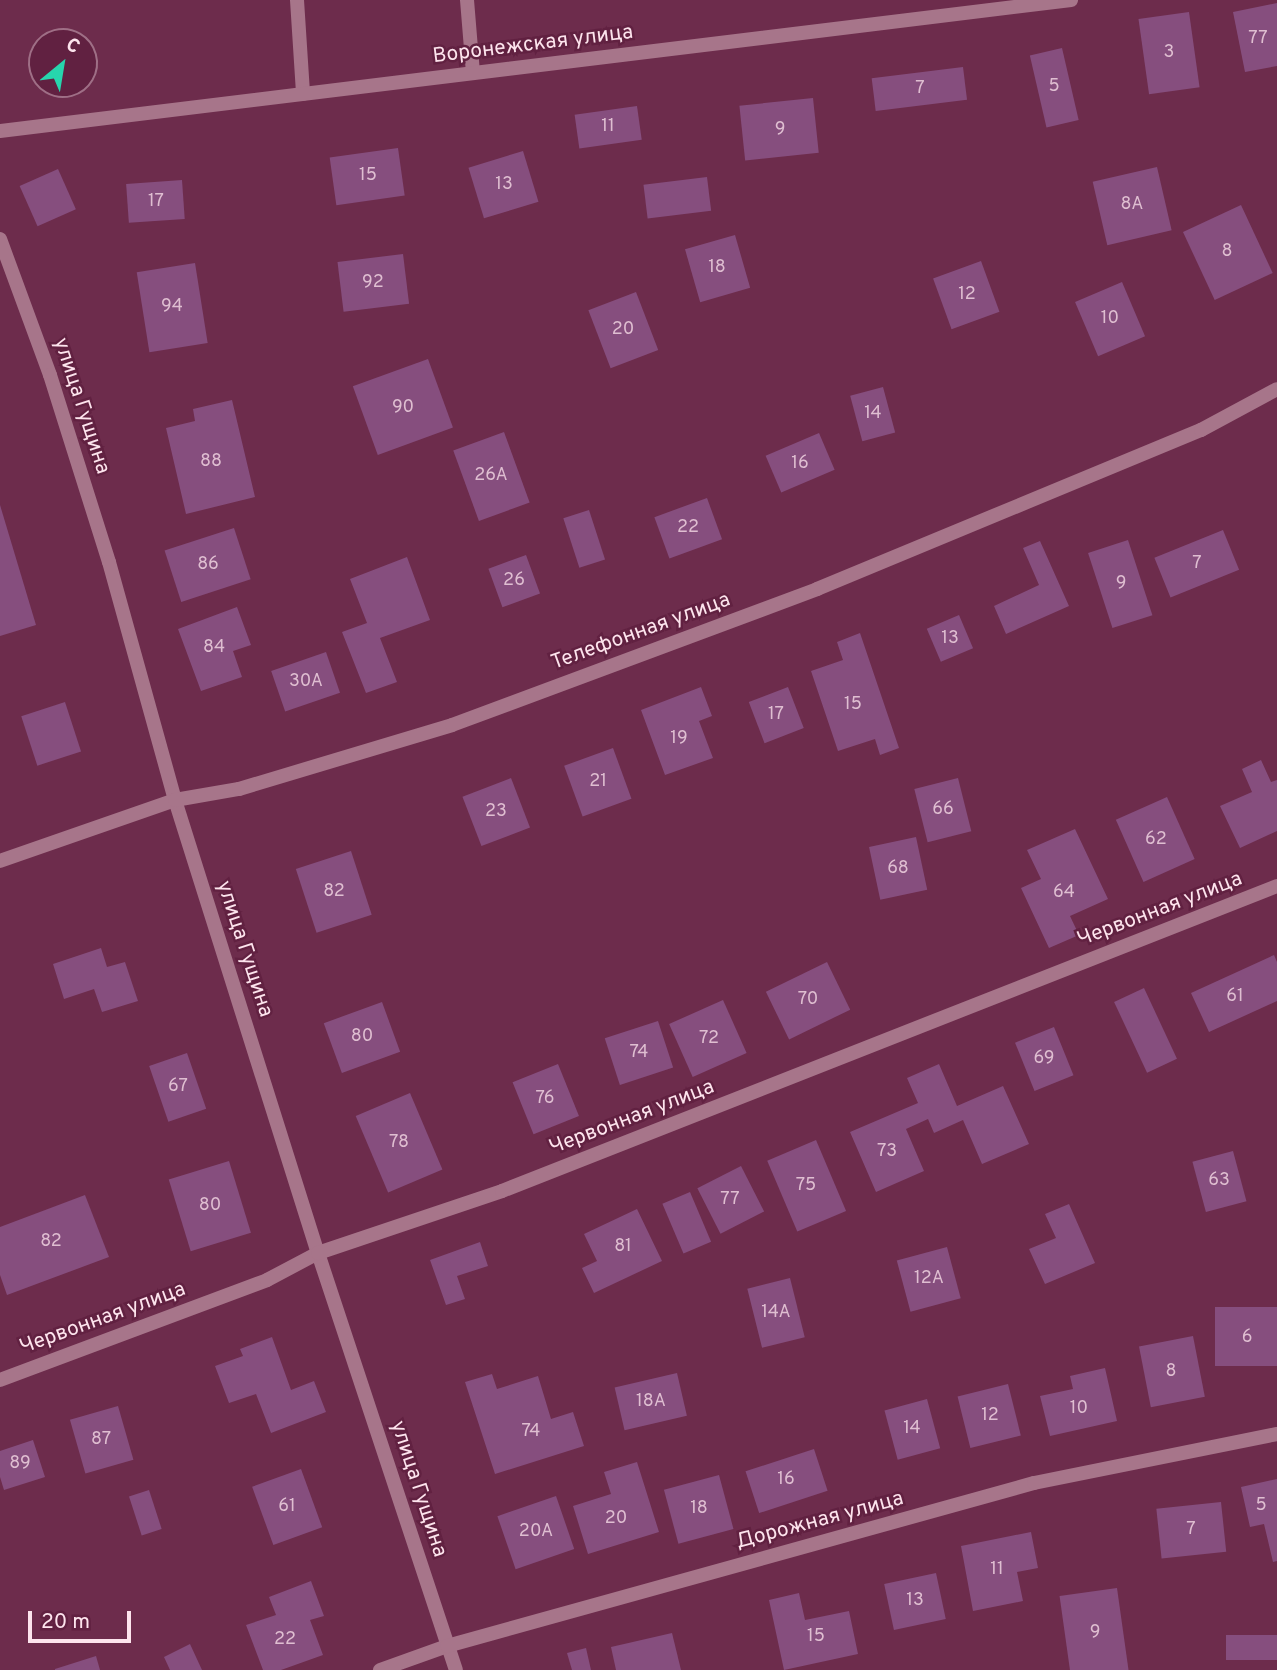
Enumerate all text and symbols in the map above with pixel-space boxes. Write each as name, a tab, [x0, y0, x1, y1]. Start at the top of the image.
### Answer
street label: Воронежская улица	[431, 20, 635, 70]
north arrow	[28, 28, 98, 98]
house number: 77	[1248, 28, 1268, 50]
text: С	[61, 33, 84, 60]
house number: 3	[1164, 42, 1174, 64]
house number: 5	[1048, 76, 1060, 98]
house number: 7	[915, 78, 925, 100]
house number: 11	[601, 116, 615, 138]
house number: 9	[775, 119, 785, 141]
house number: 15	[359, 165, 377, 187]
house number: 13	[495, 174, 513, 196]
house number: 17	[148, 191, 164, 213]
house number: 8А	[1120, 194, 1144, 216]
house number: 8	[1222, 241, 1232, 263]
house number: 18	[708, 257, 726, 279]
house number: 92	[362, 272, 384, 294]
house number: 12	[958, 284, 976, 306]
house number: 94	[161, 296, 183, 318]
house number: 10	[1101, 308, 1119, 330]
house number: 20	[612, 319, 634, 341]
street label: улица Гущина	[47, 335, 115, 477]
house number: 90	[392, 397, 414, 419]
house number: 14	[864, 403, 882, 425]
house number: 88	[200, 451, 222, 473]
house number: 16	[791, 453, 809, 475]
house number: 26А	[474, 465, 508, 487]
house number: 22	[677, 517, 699, 539]
house number: 7	[1192, 553, 1202, 575]
house number: 86	[197, 554, 219, 576]
house number: 26	[503, 570, 525, 592]
house number: 9	[1116, 573, 1126, 595]
street label: Телефонная улица	[548, 588, 734, 676]
house number: 13	[941, 628, 959, 650]
house number: 84	[203, 637, 225, 659]
house number: 30А	[289, 671, 323, 693]
house number: 15	[844, 694, 862, 716]
house number: 17	[768, 704, 784, 726]
house number: 19	[670, 728, 688, 750]
house number: 21	[589, 771, 607, 793]
house number: 66	[932, 799, 954, 821]
house number: 23	[485, 801, 507, 823]
house number: 62	[1145, 829, 1167, 851]
house number: 68	[887, 858, 909, 880]
street label: Червонная улица	[1074, 867, 1246, 953]
street label: улица Гущина	[210, 878, 278, 1020]
house number: 82	[323, 881, 345, 903]
house number: 64	[1053, 882, 1075, 904]
house number: 61	[1226, 986, 1244, 1008]
house number: 70	[798, 989, 818, 1011]
house number: 80	[351, 1026, 373, 1048]
house number: 72	[699, 1028, 719, 1050]
house number: 74	[630, 1042, 648, 1064]
house number: 69	[1034, 1048, 1054, 1070]
street label: Червонная улица	[546, 1075, 718, 1161]
house number: 67	[168, 1076, 188, 1098]
house number: 76	[535, 1088, 555, 1110]
house number: 78	[389, 1132, 409, 1154]
house number: 73	[877, 1141, 897, 1163]
house number: 63	[1208, 1170, 1230, 1192]
house number: 75	[796, 1175, 816, 1197]
house number: 77	[720, 1189, 740, 1211]
house number: 80	[199, 1195, 221, 1217]
house number: 82	[40, 1231, 62, 1253]
house number: 81	[614, 1236, 632, 1258]
house number: 12А	[914, 1268, 944, 1290]
street label: Червонная улица	[17, 1277, 189, 1361]
house number: 14А	[761, 1302, 791, 1324]
house number: 6	[1242, 1327, 1252, 1349]
house number: 8	[1166, 1361, 1176, 1383]
house number: 18А	[636, 1391, 666, 1413]
house number: 10	[1070, 1398, 1088, 1420]
house number: 12	[981, 1405, 999, 1427]
street label: улица Гущина	[384, 1418, 452, 1560]
house number: 14	[903, 1418, 921, 1440]
house number: 74	[522, 1421, 540, 1443]
house number: 87	[91, 1429, 111, 1451]
house number: 89	[9, 1453, 31, 1475]
house number: 16	[777, 1469, 795, 1491]
street label: Дорожная улица	[734, 1487, 906, 1555]
house number: 5	[1255, 1495, 1267, 1517]
house number: 61	[278, 1496, 296, 1518]
house number: 18	[690, 1498, 708, 1520]
house number: 20	[605, 1508, 627, 1530]
house number: 7	[1186, 1519, 1196, 1541]
house number: 20А	[519, 1521, 553, 1543]
house number: 11	[990, 1559, 1004, 1581]
house number: 13	[906, 1590, 924, 1612]
scale bar	[32, 1596, 135, 1640]
text: 20 m	[41, 1609, 90, 1636]
house number: 9	[1090, 1622, 1100, 1644]
house number: 15	[807, 1626, 825, 1648]
house number: 22	[274, 1629, 296, 1651]

